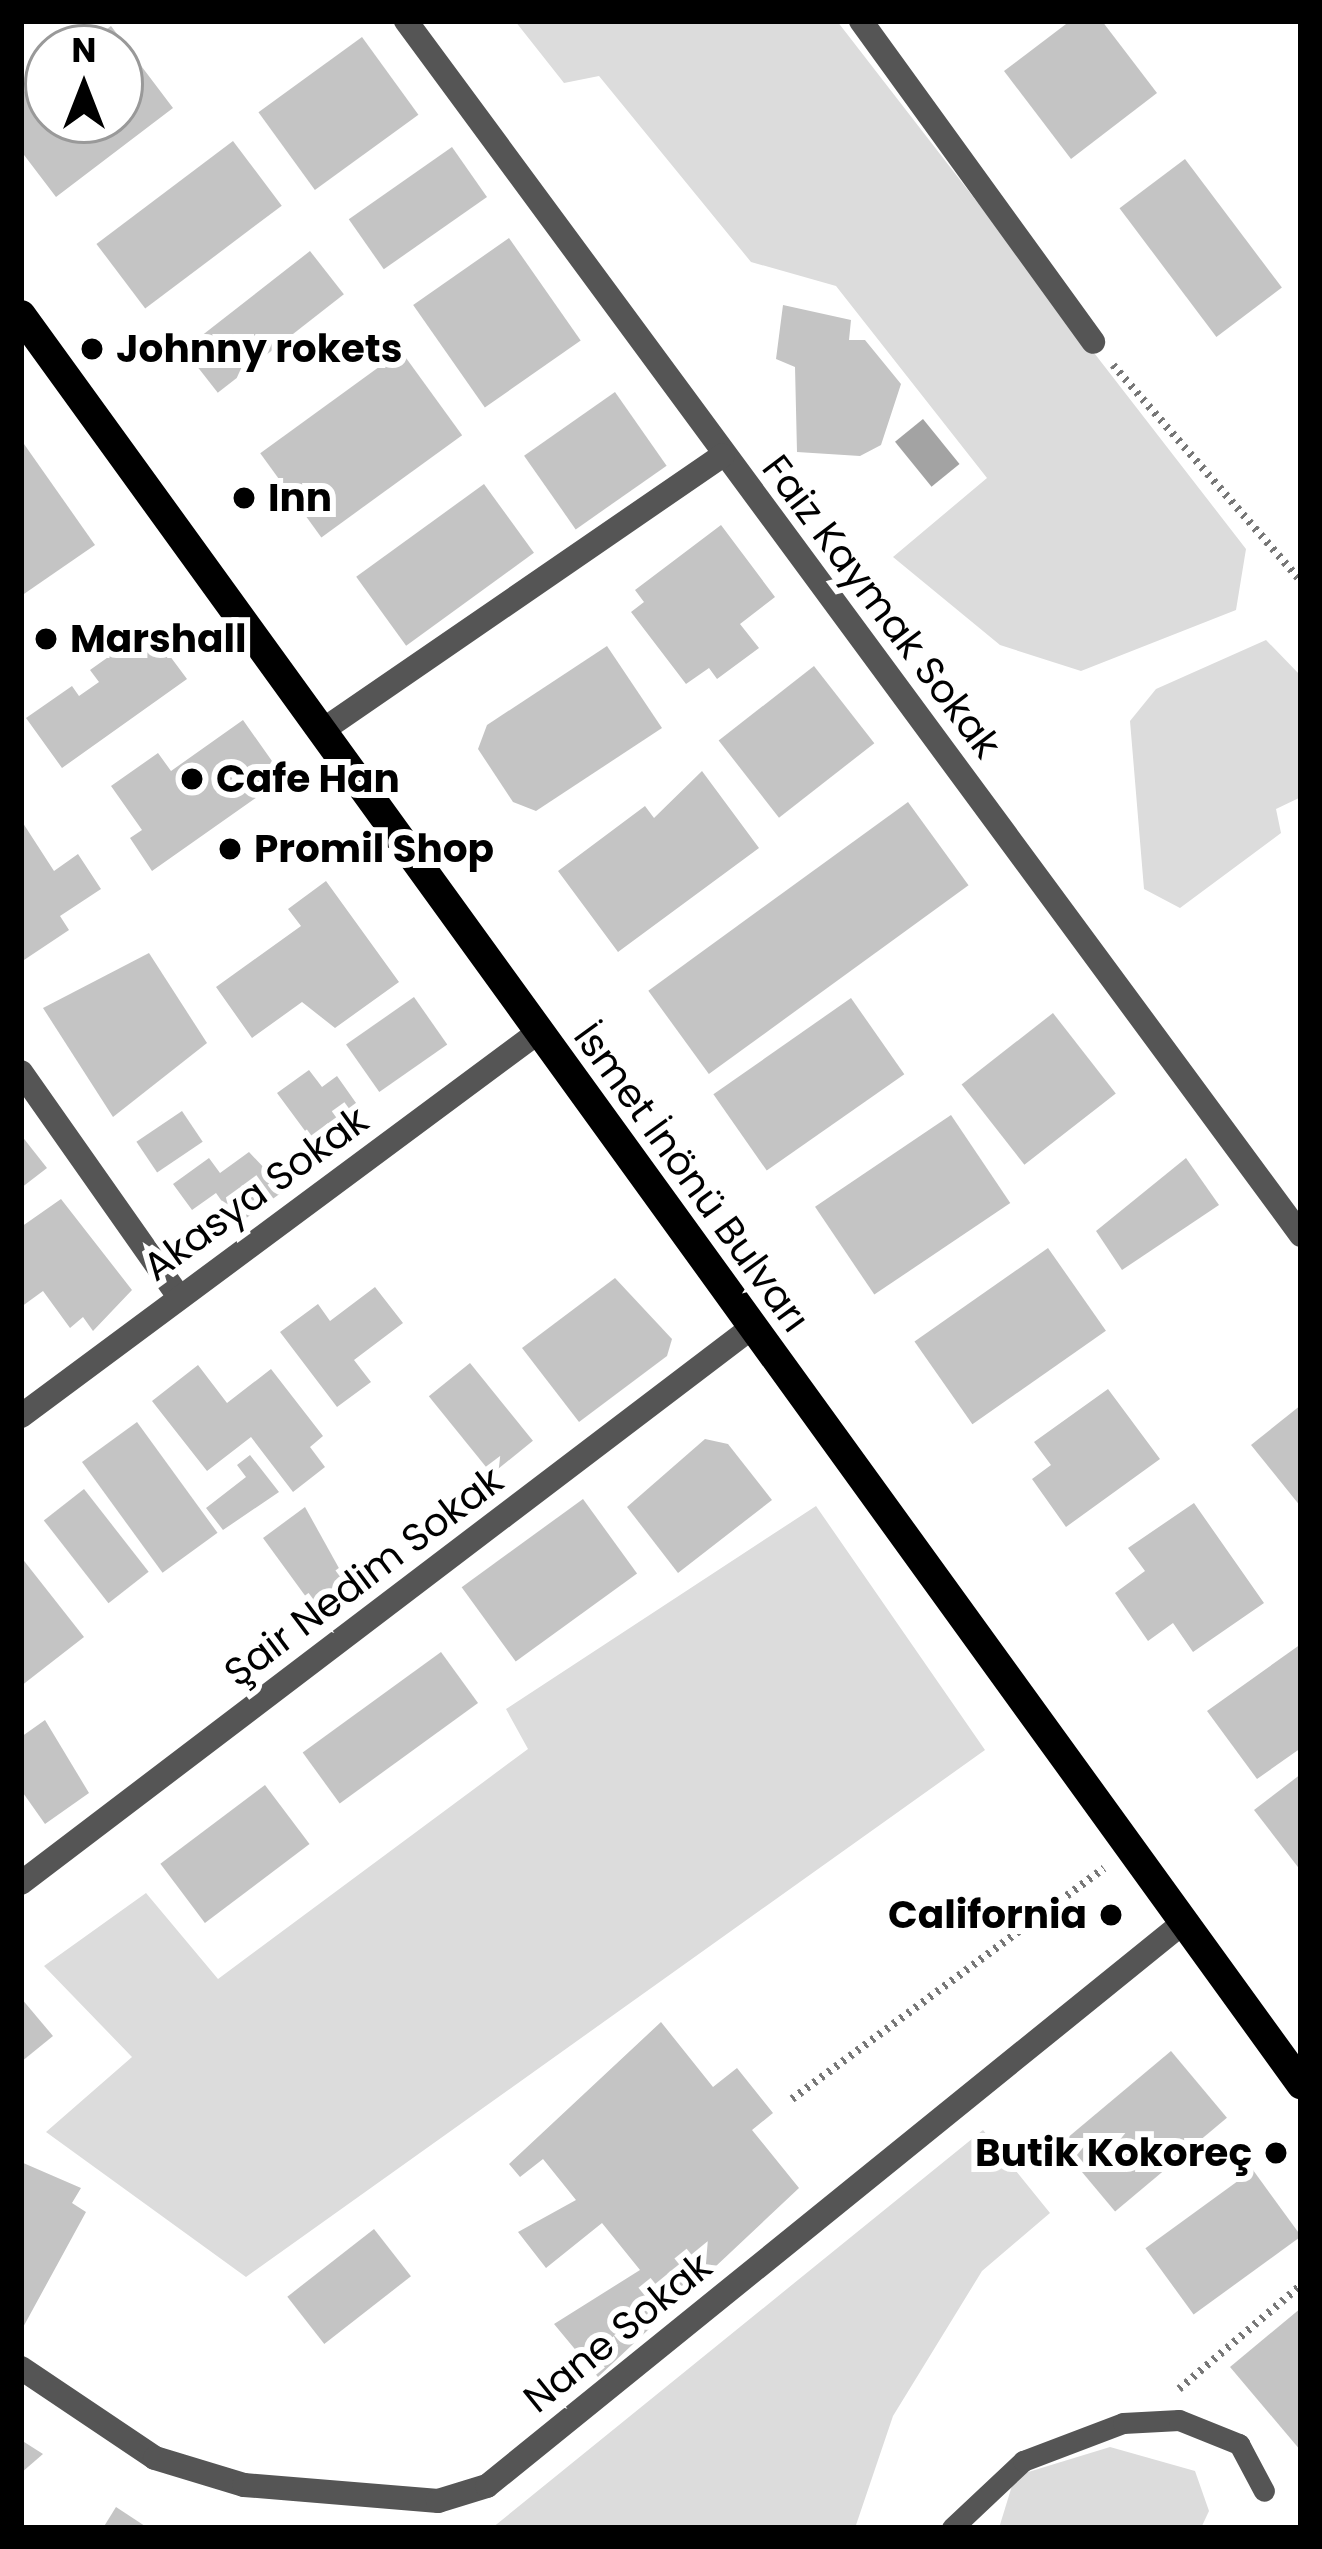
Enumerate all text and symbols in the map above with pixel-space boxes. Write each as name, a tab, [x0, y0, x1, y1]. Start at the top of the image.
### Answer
north arrow	[24, 24, 144, 144]
text: N	[72, 27, 96, 74]
place label: Johnny rokets	[116, 326, 402, 372]
marker: Johnny rokets	[79, 336, 105, 362]
street label: Faiz Kaymak Sokak	[752, 446, 1010, 768]
place label: Inn	[268, 475, 332, 521]
marker: Inn	[231, 485, 257, 511]
place label: Marshall	[70, 616, 247, 662]
marker: Marshall	[33, 626, 59, 652]
place label: Cafe Han	[216, 756, 400, 802]
marker: Cafe Han	[179, 766, 205, 792]
place label: Promil Shop	[254, 826, 494, 872]
marker: Promil Shop	[217, 836, 243, 862]
street label: İsmet İnönü Bulvarı	[563, 1015, 819, 1341]
street label: Akasya Sokak	[135, 1097, 377, 1291]
street label: Şair Nedim Sokak	[216, 1457, 512, 1697]
place label: California	[888, 1892, 1087, 1938]
marker: California	[1098, 1902, 1124, 1928]
place label: Butik Kokoreç	[975, 2130, 1252, 2176]
marker: Butik Kokoreç	[1263, 2140, 1289, 2166]
street label: Nane Sokak	[515, 2243, 721, 2423]

